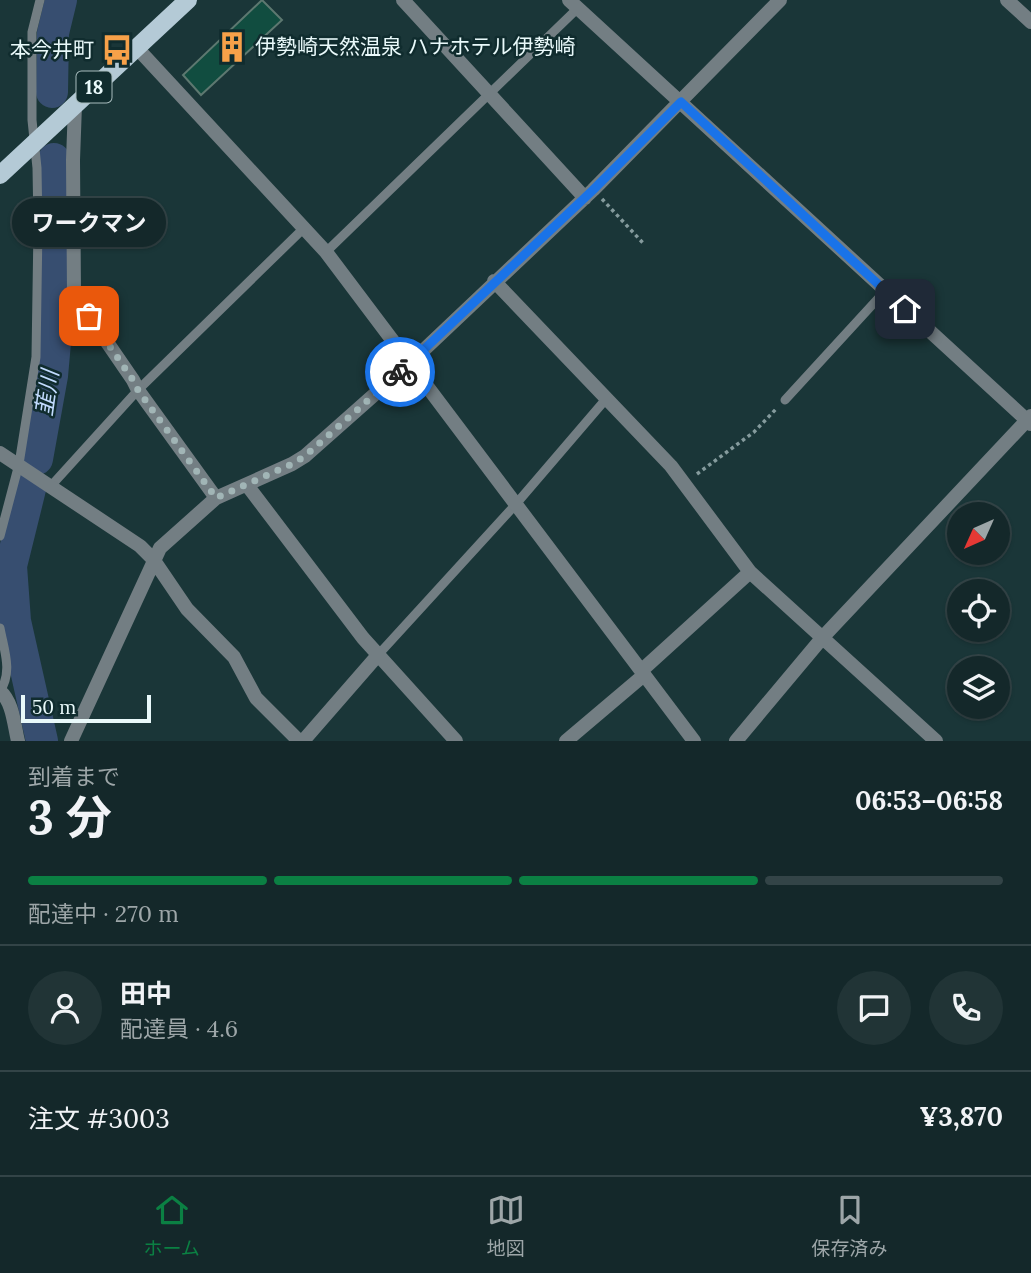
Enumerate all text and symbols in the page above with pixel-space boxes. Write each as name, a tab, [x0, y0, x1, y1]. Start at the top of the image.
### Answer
building icon: 伊勢崎天然温泉 ハナホテル伊勢崎	[215, 30, 249, 64]
bus stop icon: 本今井町	[100, 33, 134, 67]
place label: 伊勢崎天然温泉 ハナホテル伊勢崎	[255, 33, 576, 60]
place label: 本今井町	[10, 36, 94, 63]
road number: 18	[76, 72, 112, 102]
callout: ワークマン	[12, 197, 166, 246]
text: ワークマン	[32, 208, 147, 237]
pin	[875, 279, 935, 339]
pin	[59, 286, 119, 346]
icon: home	[886, 290, 924, 328]
icon: bag	[70, 297, 108, 335]
courier	[365, 337, 435, 407]
icon: bike	[381, 353, 419, 391]
water label: 韮川	[29, 365, 64, 418]
north arrow	[947, 502, 1010, 565]
map controls	[947, 502, 1010, 719]
button: locate	[947, 579, 1010, 642]
button: layers	[947, 656, 1010, 719]
scale bar	[21, 692, 150, 724]
text: 50 m	[32, 695, 76, 719]
text: 到着まで	[28, 762, 120, 791]
text: 06:53–06:58	[855, 784, 1003, 817]
text: 3 分	[28, 788, 112, 847]
text: 配達中 · 270 m	[28, 899, 179, 928]
button: person	[28, 971, 102, 1045]
button: chat	[837, 971, 911, 1045]
button: phone	[929, 971, 1003, 1045]
text: 田中	[120, 977, 172, 1010]
text: 配達員 · 4.6	[120, 1014, 238, 1043]
text: ¥3,870	[920, 1100, 1003, 1133]
text: 注文 #3003	[28, 1102, 170, 1135]
tab: ホーム	[143, 1191, 200, 1260]
tab: 地図	[487, 1191, 525, 1260]
tab: 保存済み	[812, 1191, 888, 1260]

